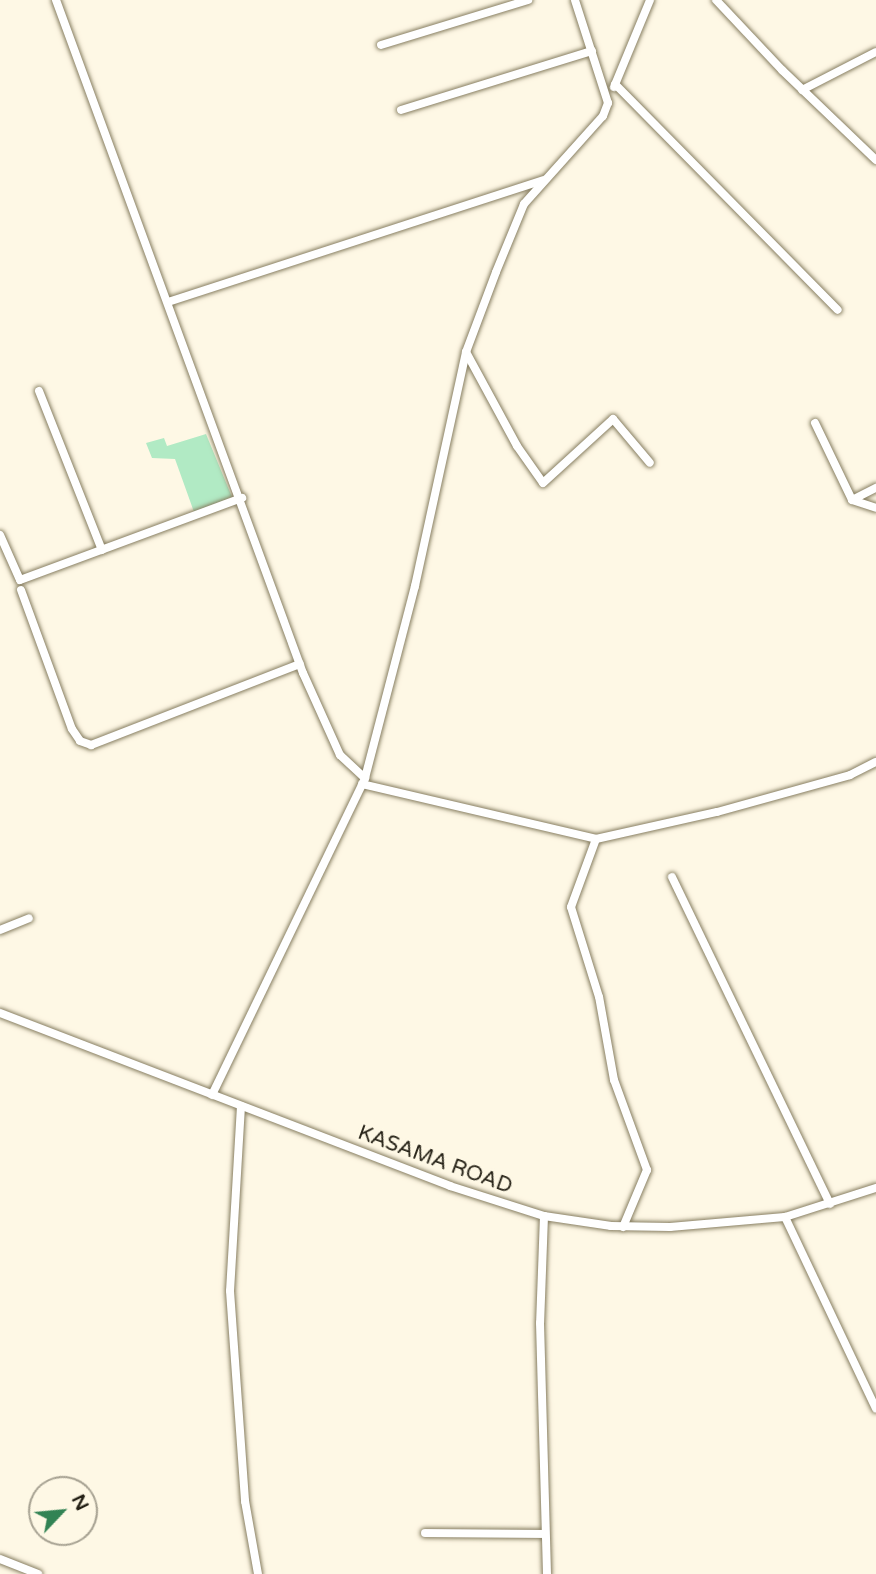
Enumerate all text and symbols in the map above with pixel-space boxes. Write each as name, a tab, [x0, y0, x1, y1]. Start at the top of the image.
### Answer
street label: KASAMA ROAD	[354, 1120, 516, 1200]
north arrow	[28, 1476, 98, 1546]
text: N	[67, 1491, 93, 1514]

